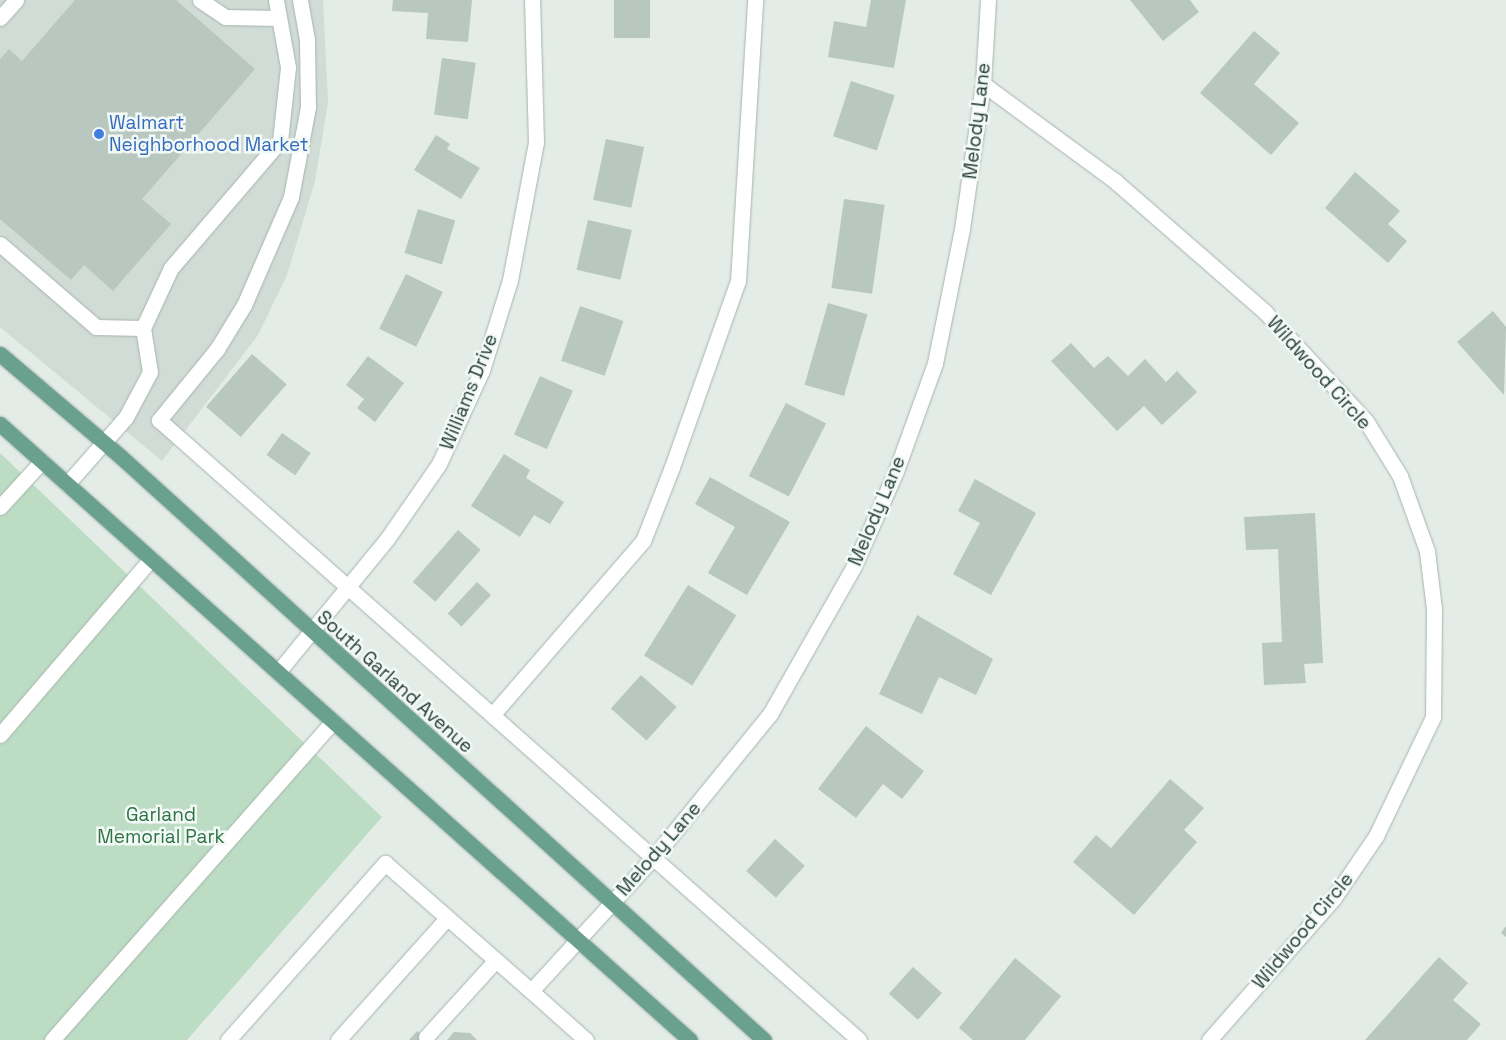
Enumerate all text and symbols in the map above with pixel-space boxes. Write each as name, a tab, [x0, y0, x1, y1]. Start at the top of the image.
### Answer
street label: Melody Lane	[959, 62, 995, 180]
place label: Walmart Neighborhood Market	[109, 112, 309, 156]
marker: Walmart Neighborhood Market	[93, 128, 105, 140]
street label: Wildwood Circle	[1262, 312, 1376, 434]
street label: Williams Drive	[435, 331, 503, 453]
street label: Melody Lane	[844, 453, 910, 569]
street label: South Garland Avenue	[312, 606, 478, 758]
street label: Melody Lane	[612, 797, 706, 901]
park label: Garland Memorial Park	[97, 804, 225, 848]
street label: Wildwood Circle	[1248, 868, 1358, 994]

